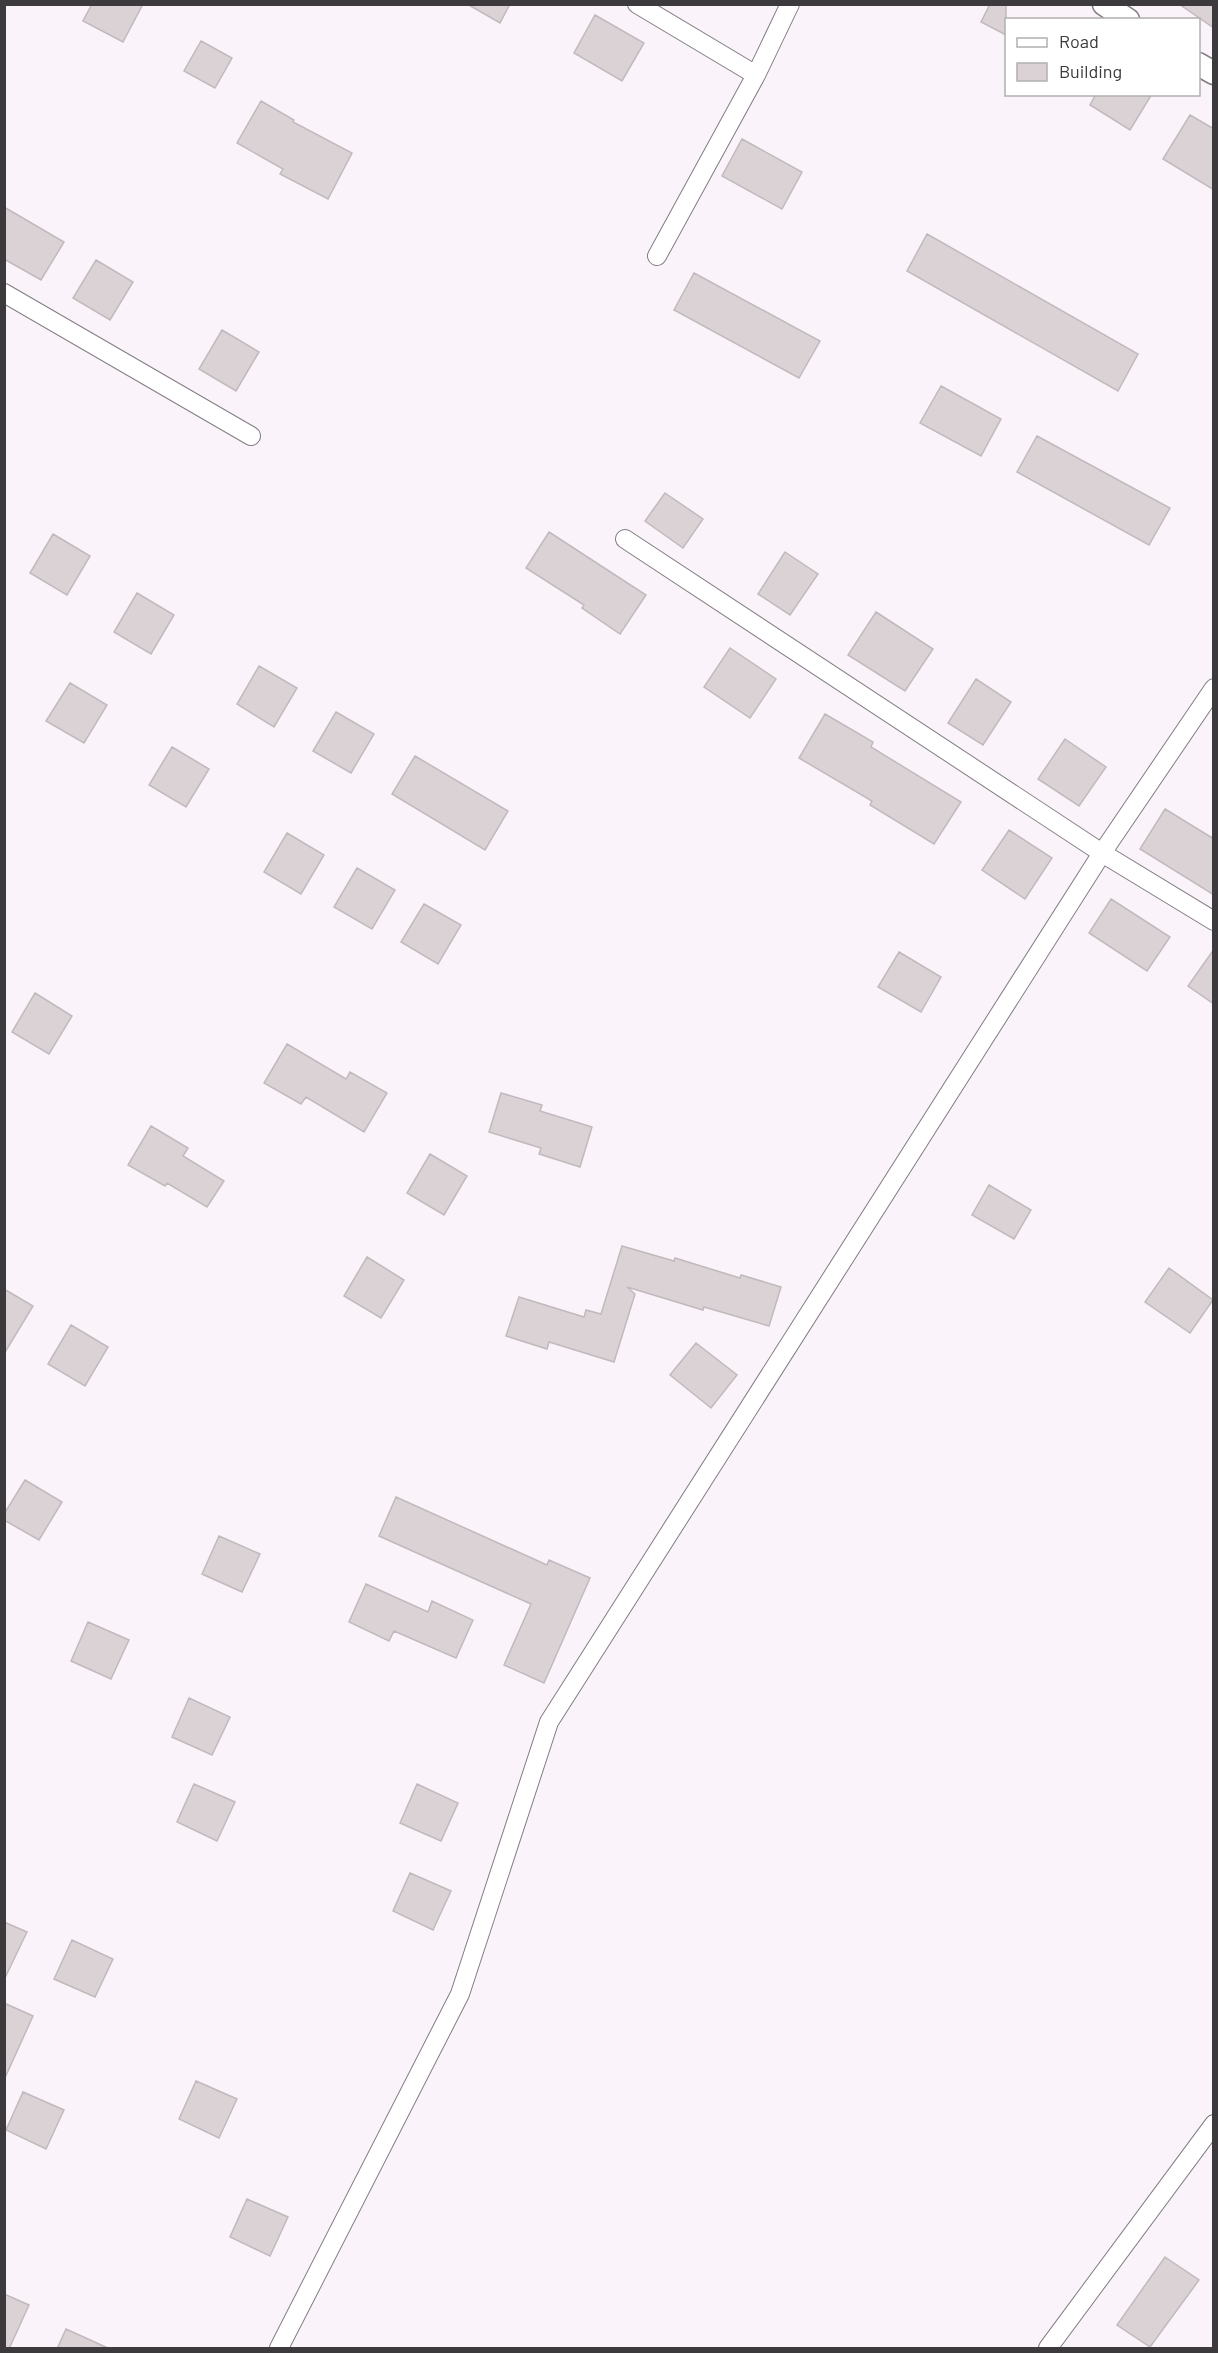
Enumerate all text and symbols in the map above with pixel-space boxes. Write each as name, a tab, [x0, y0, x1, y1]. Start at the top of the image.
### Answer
legend	[1005, 18, 1200, 96]
text: Road	[1059, 30, 1099, 52]
text: Building	[1059, 60, 1122, 82]

